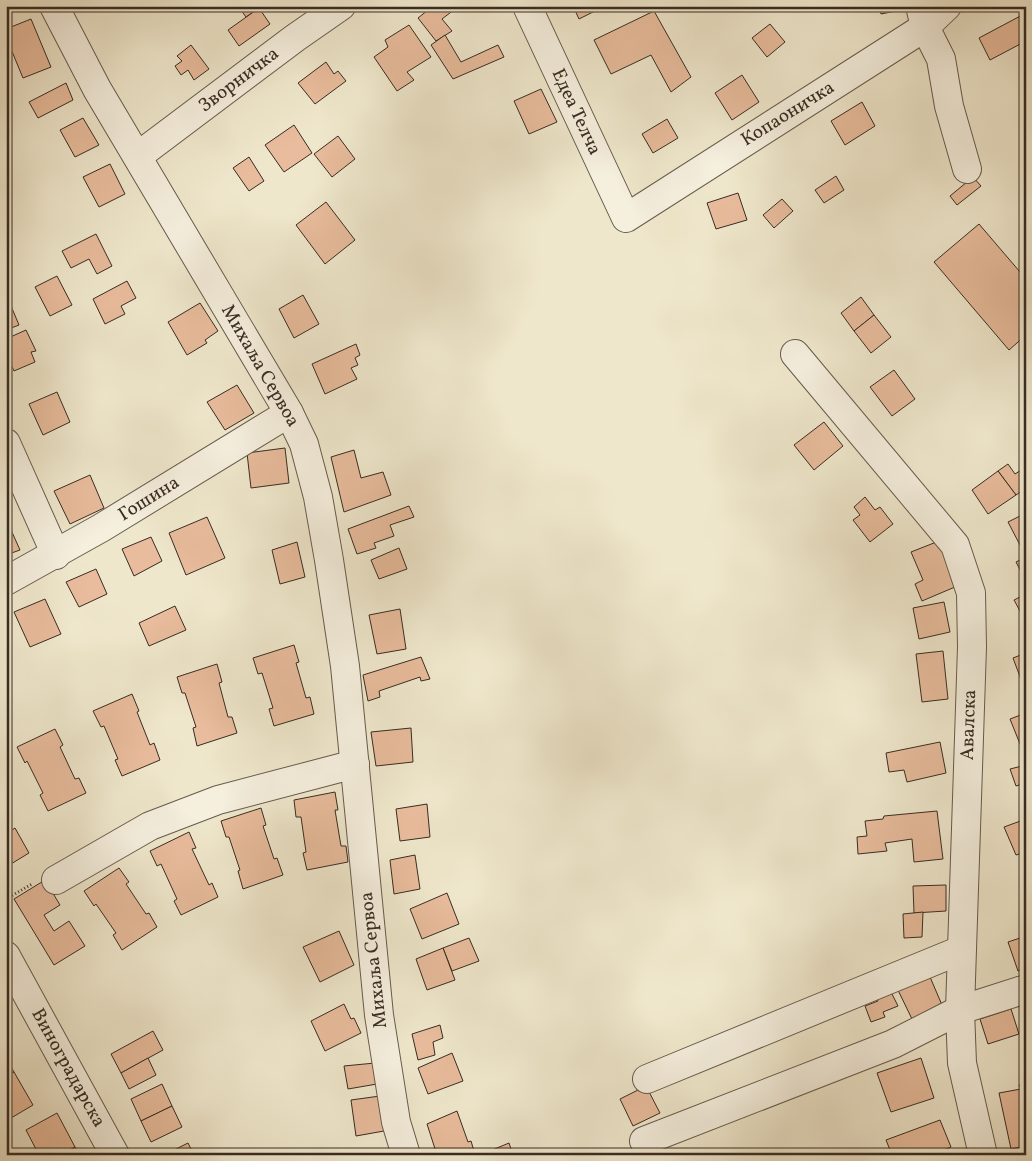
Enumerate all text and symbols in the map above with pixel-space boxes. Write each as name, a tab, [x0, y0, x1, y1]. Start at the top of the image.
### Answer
street label: Зворничка	[193, 41, 285, 119]
street label: Едеа Телча	[545, 64, 607, 160]
street label: Копаоничка	[736, 75, 840, 153]
street label: Михаља Сервоа	[214, 300, 306, 432]
street label: Гошина	[113, 470, 185, 528]
street label: Авалска	[955, 689, 983, 761]
street label: Михаља Сервоа	[354, 890, 394, 1030]
street label: Виноградарска	[25, 1004, 111, 1132]

